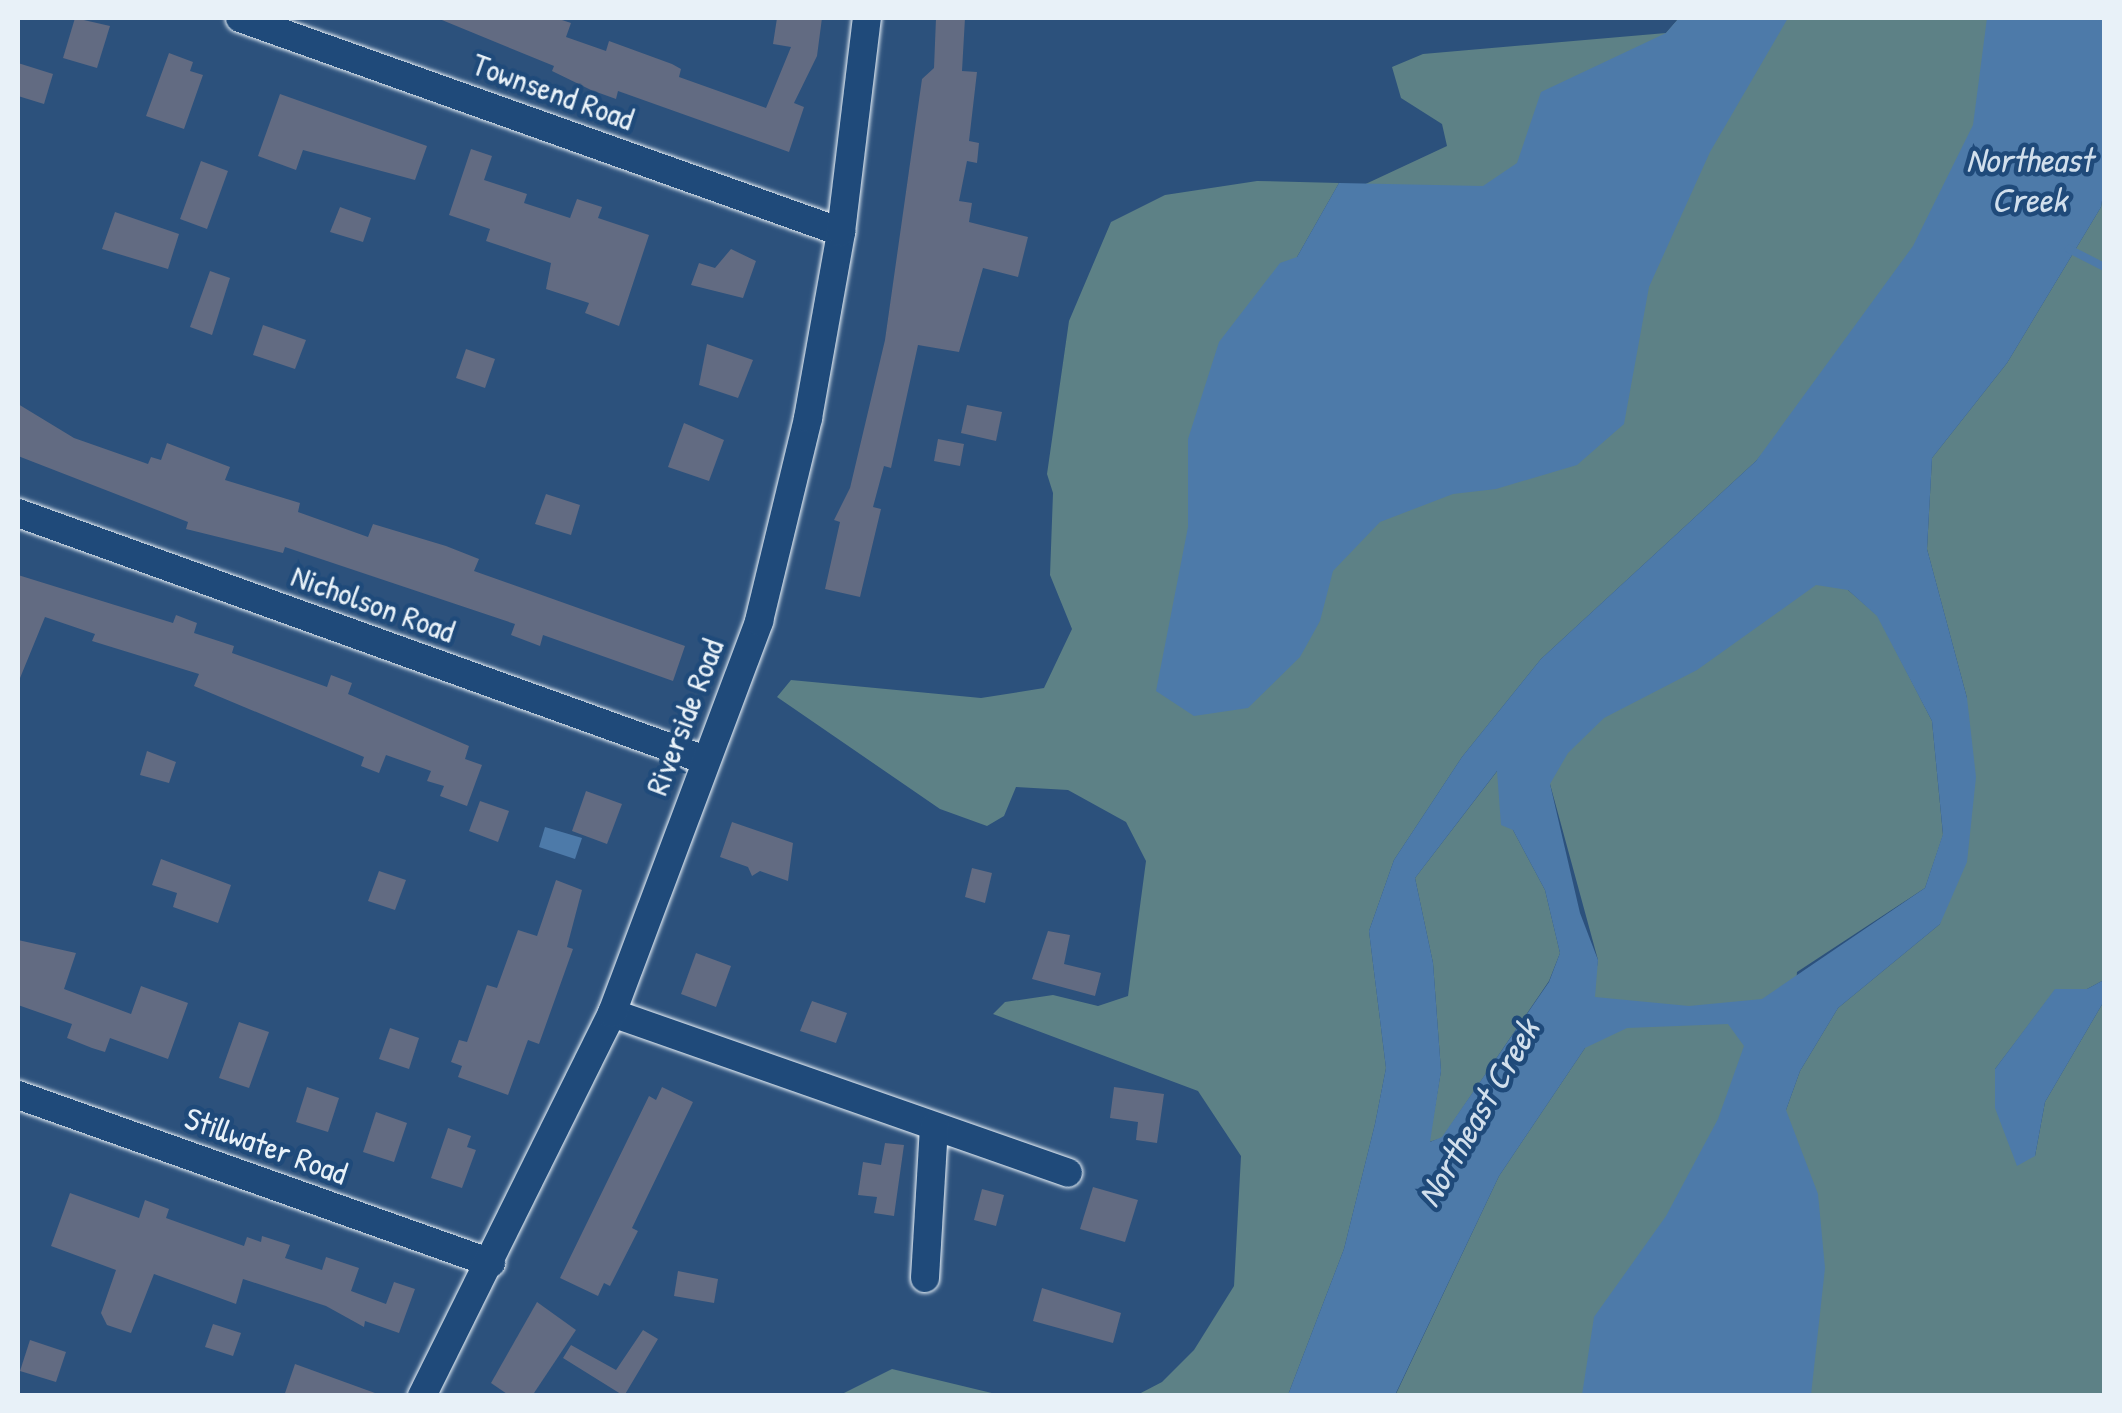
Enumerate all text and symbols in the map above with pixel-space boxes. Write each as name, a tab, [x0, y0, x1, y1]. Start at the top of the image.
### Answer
street label: Townsend Road	[467, 45, 639, 139]
water label: Northeast Creek	[1966, 139, 2092, 221]
street label: Nicholson Road	[286, 557, 460, 651]
street label: Riverside Road	[638, 634, 732, 800]
water label: Northeast Creek	[1408, 1012, 1548, 1214]
street label: Stillwater Road	[180, 1099, 352, 1193]

